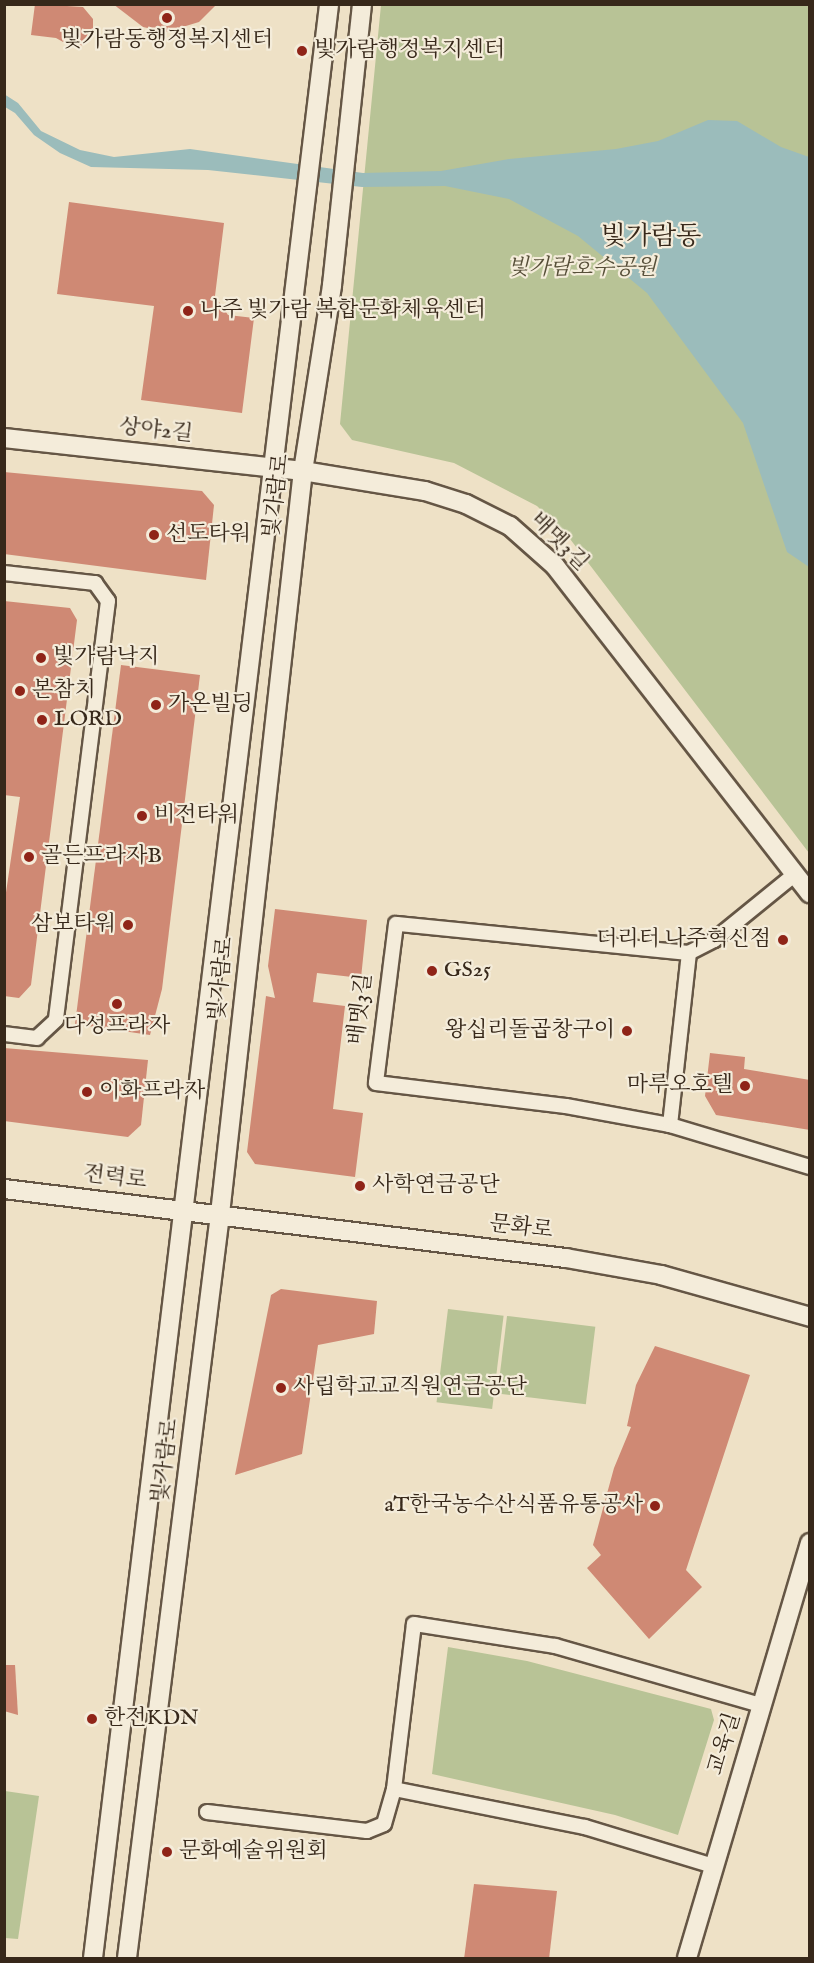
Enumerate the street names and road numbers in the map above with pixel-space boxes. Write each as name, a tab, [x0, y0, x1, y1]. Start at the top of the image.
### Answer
street label: 상야2길	[118, 414, 194, 448]
street label: 빛가람로	[259, 452, 295, 540]
street label: 배멧3길	[524, 507, 594, 577]
street label: 빛가람로	[204, 935, 240, 1023]
street label: 배멧3길	[344, 972, 378, 1046]
street label: 전력로	[82, 1161, 148, 1195]
street label: 문화로	[488, 1211, 554, 1245]
street label: 빛가람로	[148, 1417, 184, 1505]
street label: 교육길	[703, 1710, 747, 1778]

